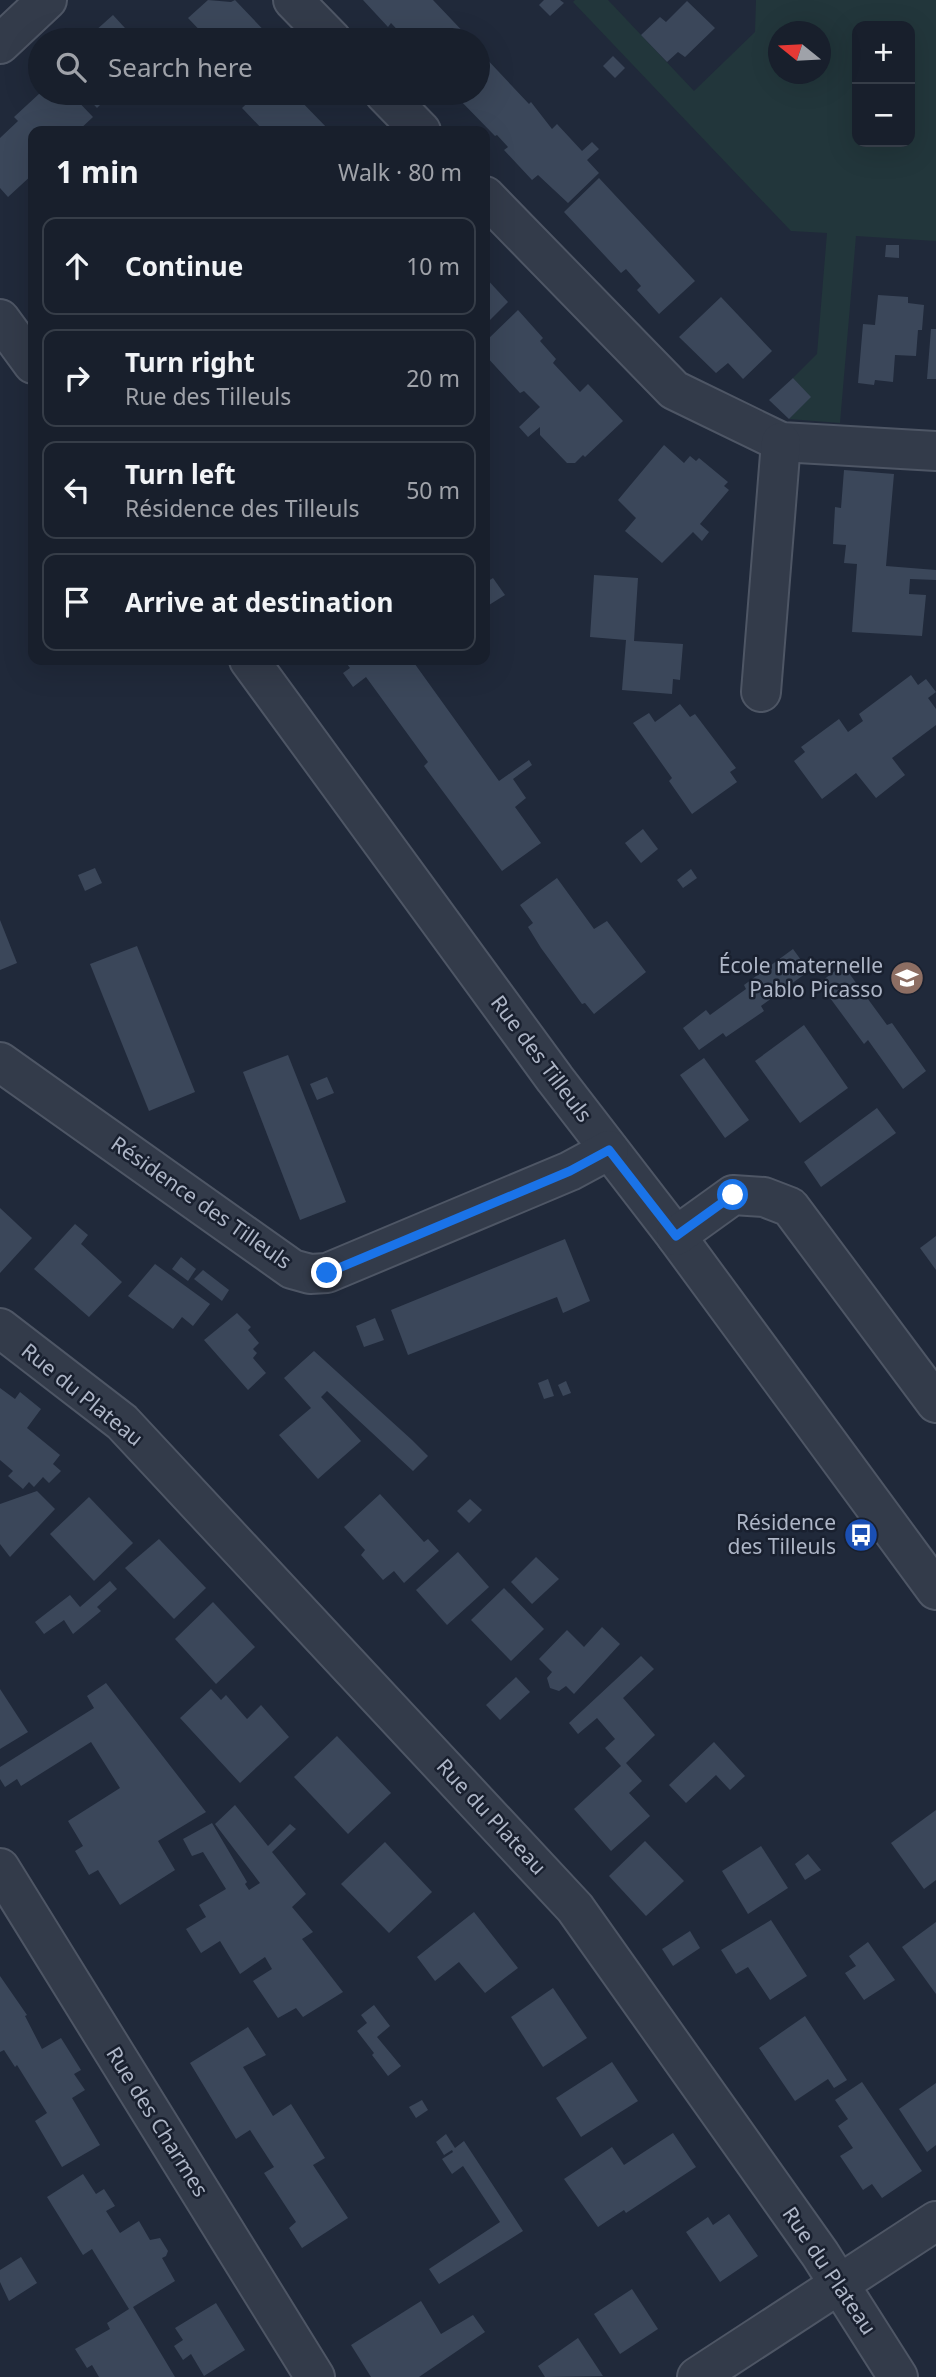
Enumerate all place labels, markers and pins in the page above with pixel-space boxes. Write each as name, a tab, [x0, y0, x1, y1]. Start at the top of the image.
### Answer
place label: École maternelle Pablo Picasso	[719, 951, 883, 1003]
school or university icon: École maternelle Pablo Picasso	[888, 959, 926, 997]
place label: Résidence des Tilleuls	[727, 1508, 836, 1560]
bus stop icon: Résidence des Tilleuls	[842, 1516, 880, 1554]

